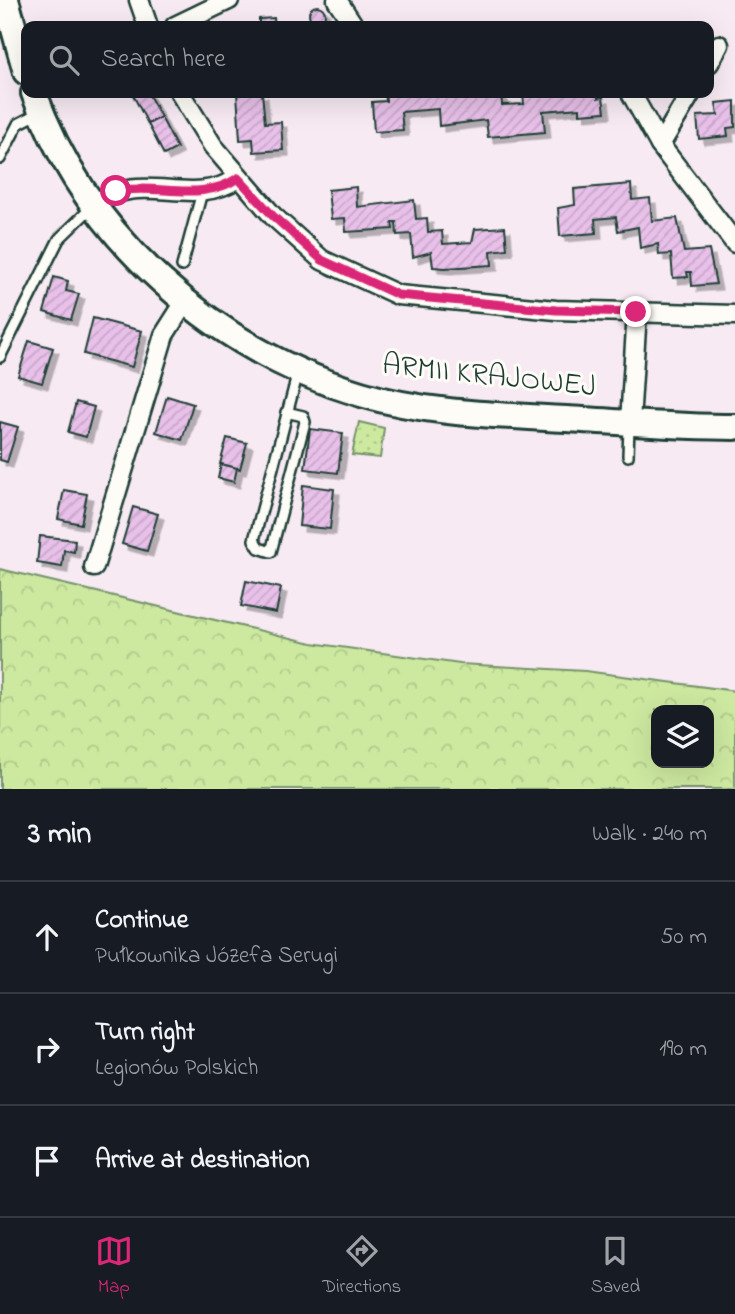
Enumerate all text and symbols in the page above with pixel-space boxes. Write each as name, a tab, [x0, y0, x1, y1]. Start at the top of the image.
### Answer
search box	[21, 21, 714, 98]
icon: search	[45, 41, 83, 79]
text: Search here	[101, 41, 226, 79]
route start	[100, 175, 131, 206]
route end	[620, 296, 651, 327]
street label: ARMII KRAJOWEJ	[380, 344, 598, 410]
map controls	[651, 705, 714, 768]
button: layers	[651, 705, 714, 768]
text: 3 min	[28, 813, 91, 857]
text: Walk · 240 m	[592, 818, 707, 851]
text: Continue	[95, 902, 188, 940]
icon: ahead	[28, 918, 66, 956]
text: 50 m	[660, 921, 707, 954]
text: Pułkownika Józefa Serugi	[95, 940, 338, 973]
text: Turn right	[95, 1014, 195, 1052]
icon: right	[28, 1030, 66, 1068]
text: 190 m	[659, 1033, 707, 1066]
text: Legionów Polskich	[95, 1052, 259, 1085]
icon: arrive	[28, 1142, 66, 1180]
text: Arrive at destination	[95, 1142, 310, 1180]
tab: Map	[95, 1232, 133, 1301]
tab: Directions	[322, 1232, 401, 1301]
tab: Saved	[591, 1232, 640, 1301]

